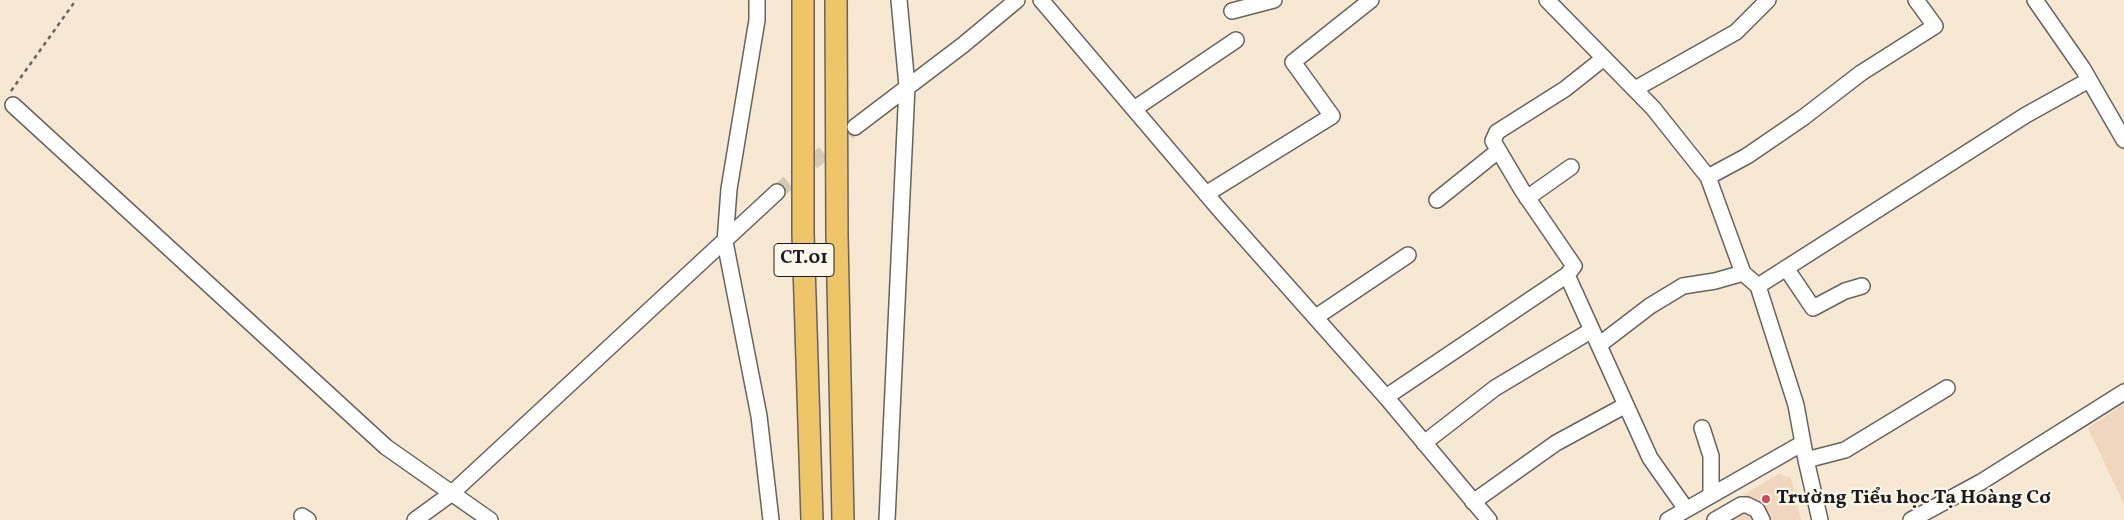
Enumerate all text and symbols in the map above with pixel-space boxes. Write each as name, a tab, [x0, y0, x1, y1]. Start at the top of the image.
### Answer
road number: CT.01	[774, 244, 834, 276]
place label: Trường Tiểu học Tạ Hoàng Cơ	[1776, 487, 2051, 511]
marker: Trường Tiểu học Tạ Hoàng Cơ	[1760, 493, 1772, 505]

